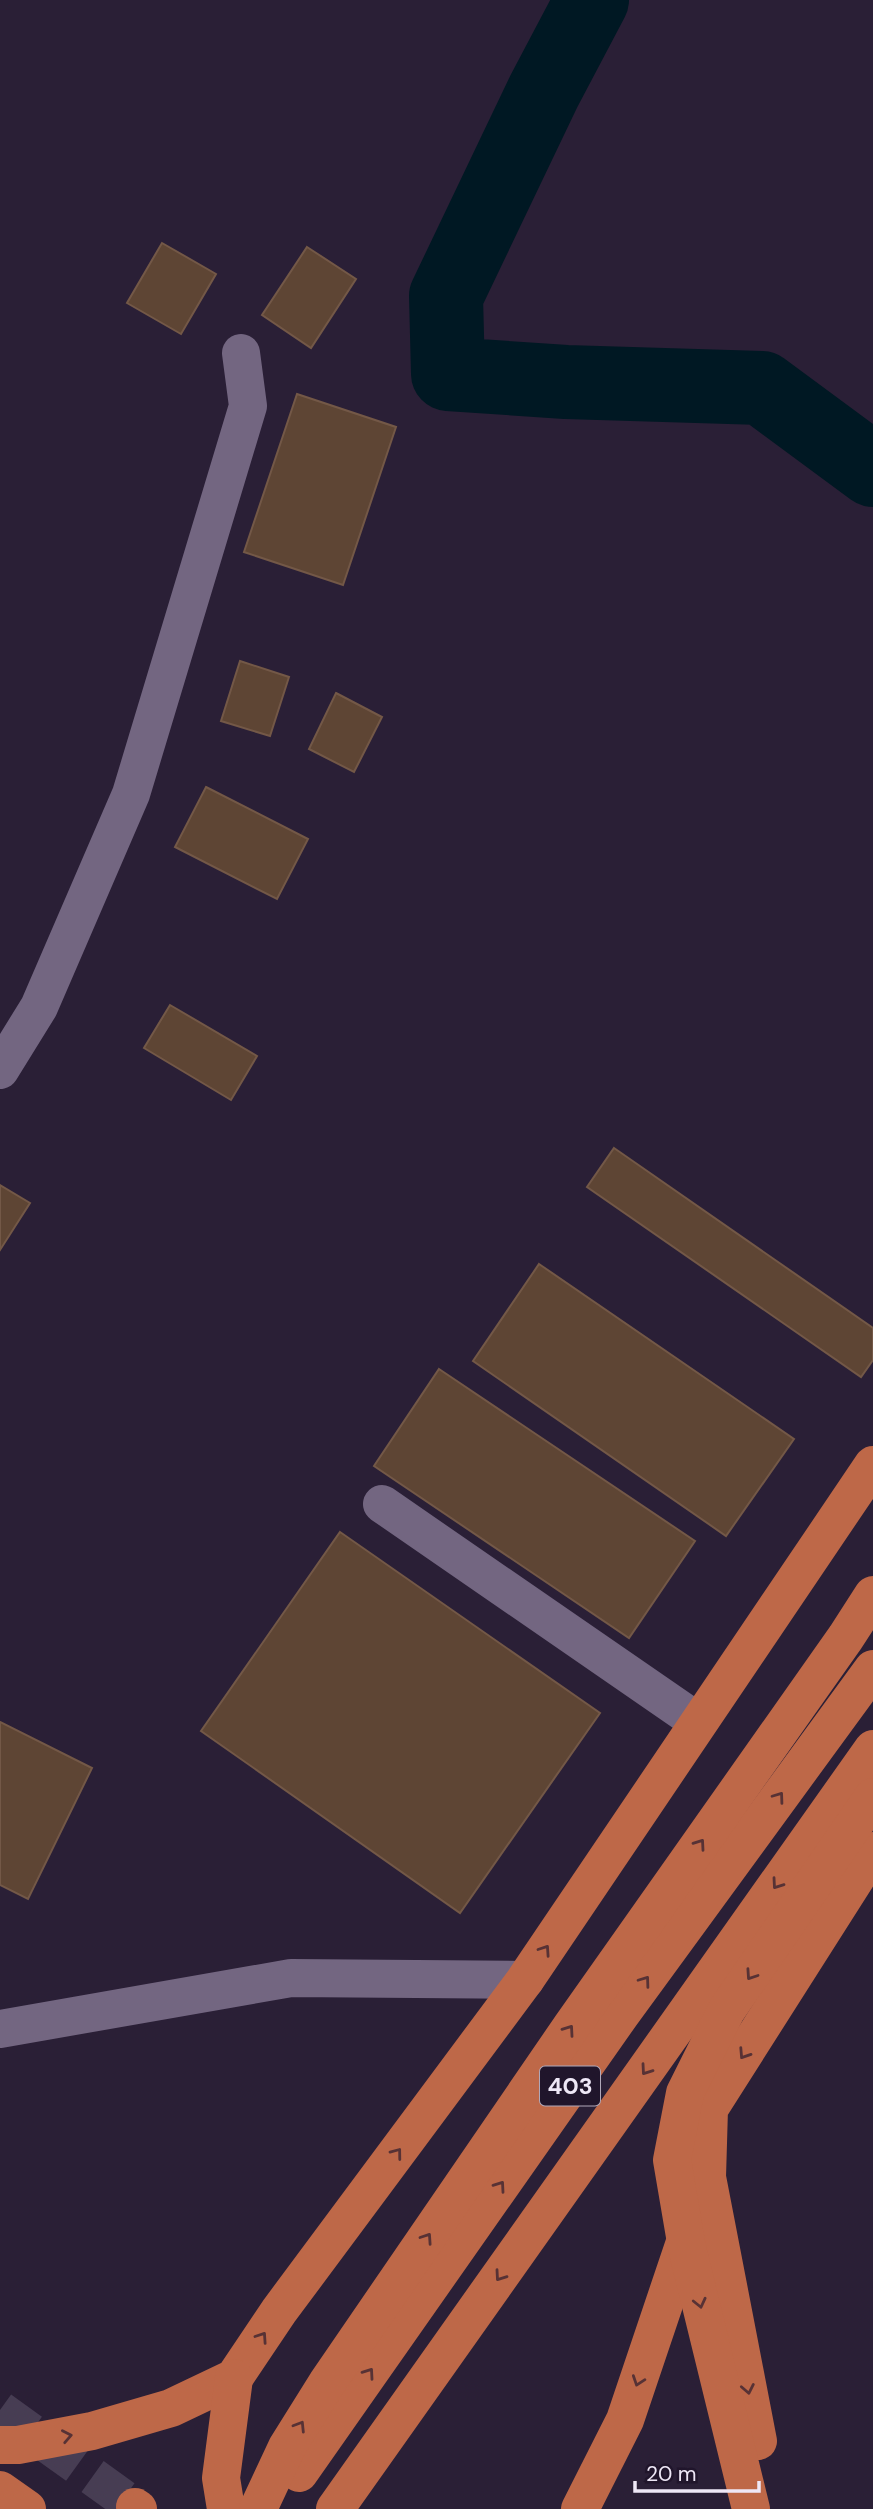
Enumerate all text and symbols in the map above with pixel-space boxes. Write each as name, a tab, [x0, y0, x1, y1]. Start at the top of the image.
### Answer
one-way arrow	[771, 1792, 784, 1805]
one-way arrow	[692, 1839, 704, 1852]
one-way arrow	[773, 1876, 785, 1889]
one-way arrow	[537, 1944, 550, 1957]
one-way arrow	[747, 1967, 759, 1980]
one-way arrow	[637, 1976, 649, 1988]
one-way arrow	[561, 2025, 573, 2038]
one-way arrow	[740, 2046, 753, 2059]
one-way arrow	[642, 2062, 654, 2075]
road number: 403	[540, 2066, 600, 2106]
one-way arrow	[388, 2148, 401, 2161]
one-way arrow	[492, 2181, 504, 2194]
one-way arrow	[419, 2233, 431, 2246]
one-way arrow	[496, 2268, 508, 2281]
one-way arrow	[691, 2297, 706, 2309]
one-way arrow	[254, 2331, 267, 2344]
one-way arrow	[361, 2368, 373, 2381]
one-way arrow	[632, 2375, 646, 2387]
one-way arrow	[740, 2383, 755, 2395]
one-way arrow	[291, 2421, 304, 2434]
one-way arrow	[61, 2429, 73, 2444]
scale bar	[635, 2450, 759, 2494]
text: 20 m	[646, 2460, 697, 2488]

